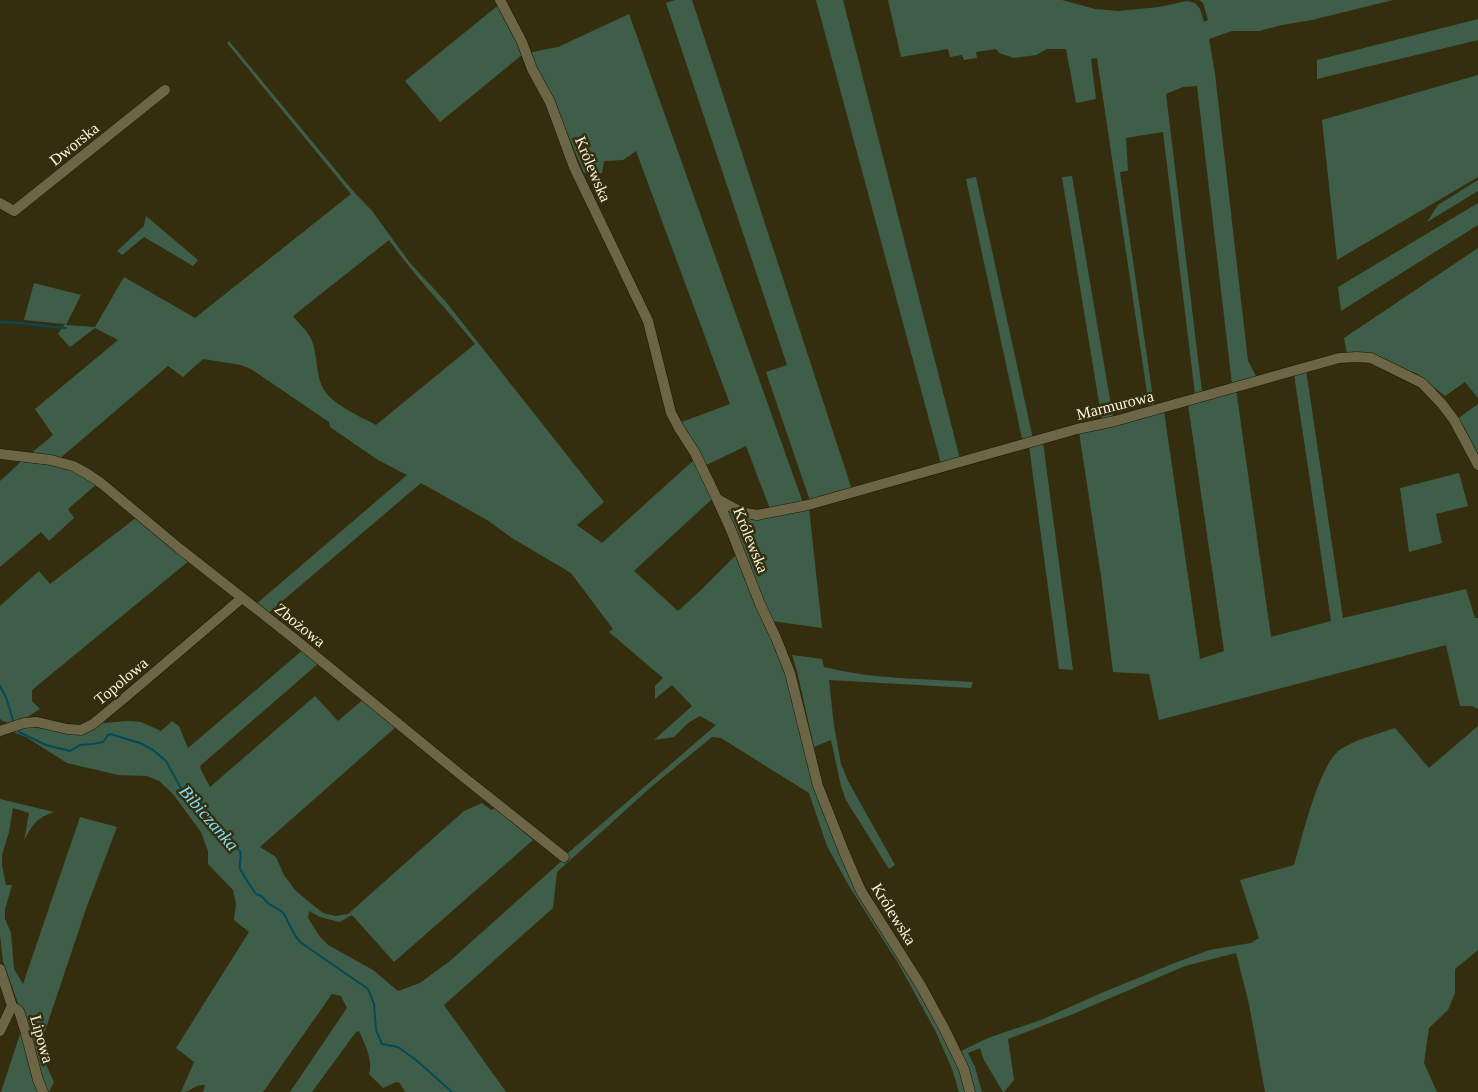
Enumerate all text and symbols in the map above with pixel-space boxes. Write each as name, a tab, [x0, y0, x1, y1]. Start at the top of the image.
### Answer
street label: Dworska	[46, 119, 102, 169]
street label: Królewska	[572, 134, 614, 204]
street label: Marmurowa	[1075, 387, 1155, 423]
street label: Królewska	[730, 505, 772, 575]
street label: Zbożowa	[272, 600, 328, 650]
street label: Topolowa	[91, 654, 152, 709]
water label: Bibiczanka	[175, 781, 243, 855]
street label: Królewska	[868, 880, 920, 948]
street label: Lipowa	[26, 1013, 57, 1065]

